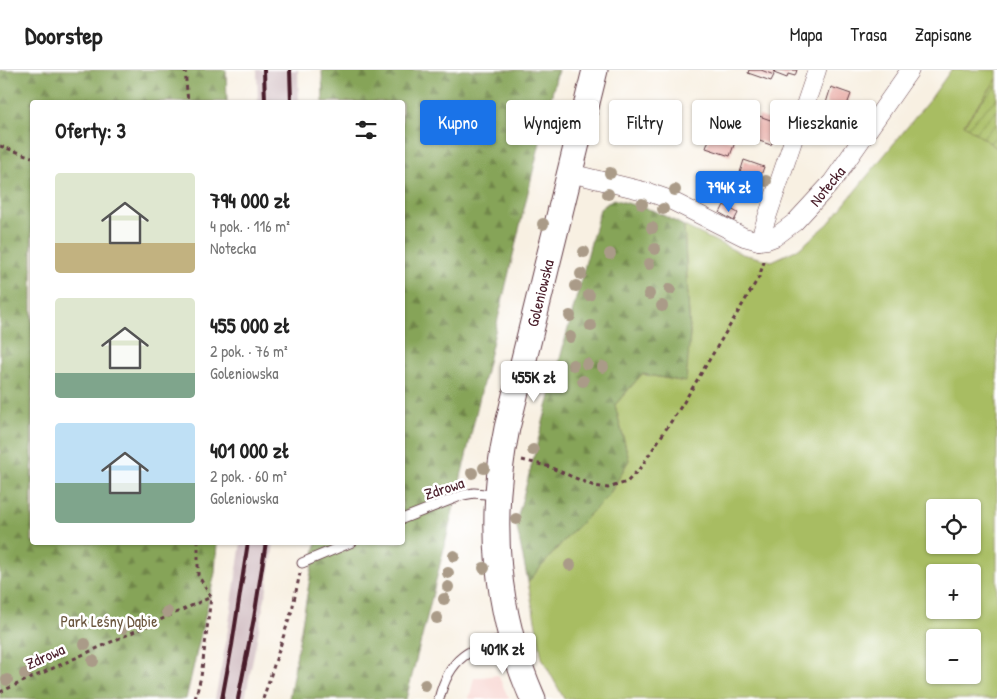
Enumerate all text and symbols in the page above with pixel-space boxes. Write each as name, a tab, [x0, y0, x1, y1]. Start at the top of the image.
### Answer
text: Doorstep	[25, 19, 102, 51]
text: Mapa	[790, 22, 822, 47]
text: Trasa	[850, 22, 887, 47]
text: Zapisane	[915, 22, 972, 47]
chip: Kupno	[420, 100, 496, 145]
chip: Wynajem	[506, 100, 599, 145]
chip: Filtry	[609, 100, 682, 145]
chip: Nowe	[692, 100, 760, 145]
chip: Mieszkanie	[770, 100, 876, 145]
text: Oferty: 3	[55, 116, 126, 145]
icon: filters	[352, 116, 380, 144]
street label: Notecka	[804, 161, 850, 211]
pin: 794K zł	[683, 170, 775, 213]
text: 794K zł	[707, 176, 751, 198]
text: 794 000 zł	[210, 186, 291, 215]
icon: home	[95, 193, 155, 253]
text: 4 pok. · 116 m²	[210, 215, 290, 237]
text: Notecka	[210, 237, 256, 259]
street label: Goleniowska	[521, 257, 559, 329]
text: 455 000 zł	[210, 311, 291, 340]
icon: home	[95, 318, 155, 378]
text: 2 pok. · 76 m²	[210, 340, 288, 362]
pin: 455K zł	[488, 360, 580, 403]
text: Goleniowska	[210, 362, 279, 384]
text: 455K zł	[512, 366, 556, 388]
text: 401 000 zł	[210, 436, 290, 465]
icon: home	[95, 443, 155, 503]
text: 2 pok. · 60 m²	[210, 465, 287, 487]
street label: Zdrowa	[421, 471, 467, 505]
text: Goleniowska	[210, 487, 279, 509]
map controls	[926, 499, 981, 684]
button: locate	[926, 499, 981, 554]
button: +	[926, 564, 981, 619]
park label: Park Leśny Dąbie	[60, 610, 158, 632]
button: −	[926, 629, 981, 684]
pin: 401K zł	[457, 632, 549, 675]
street label: Zdrowa	[22, 638, 68, 674]
text: 401K zł	[481, 638, 525, 660]

